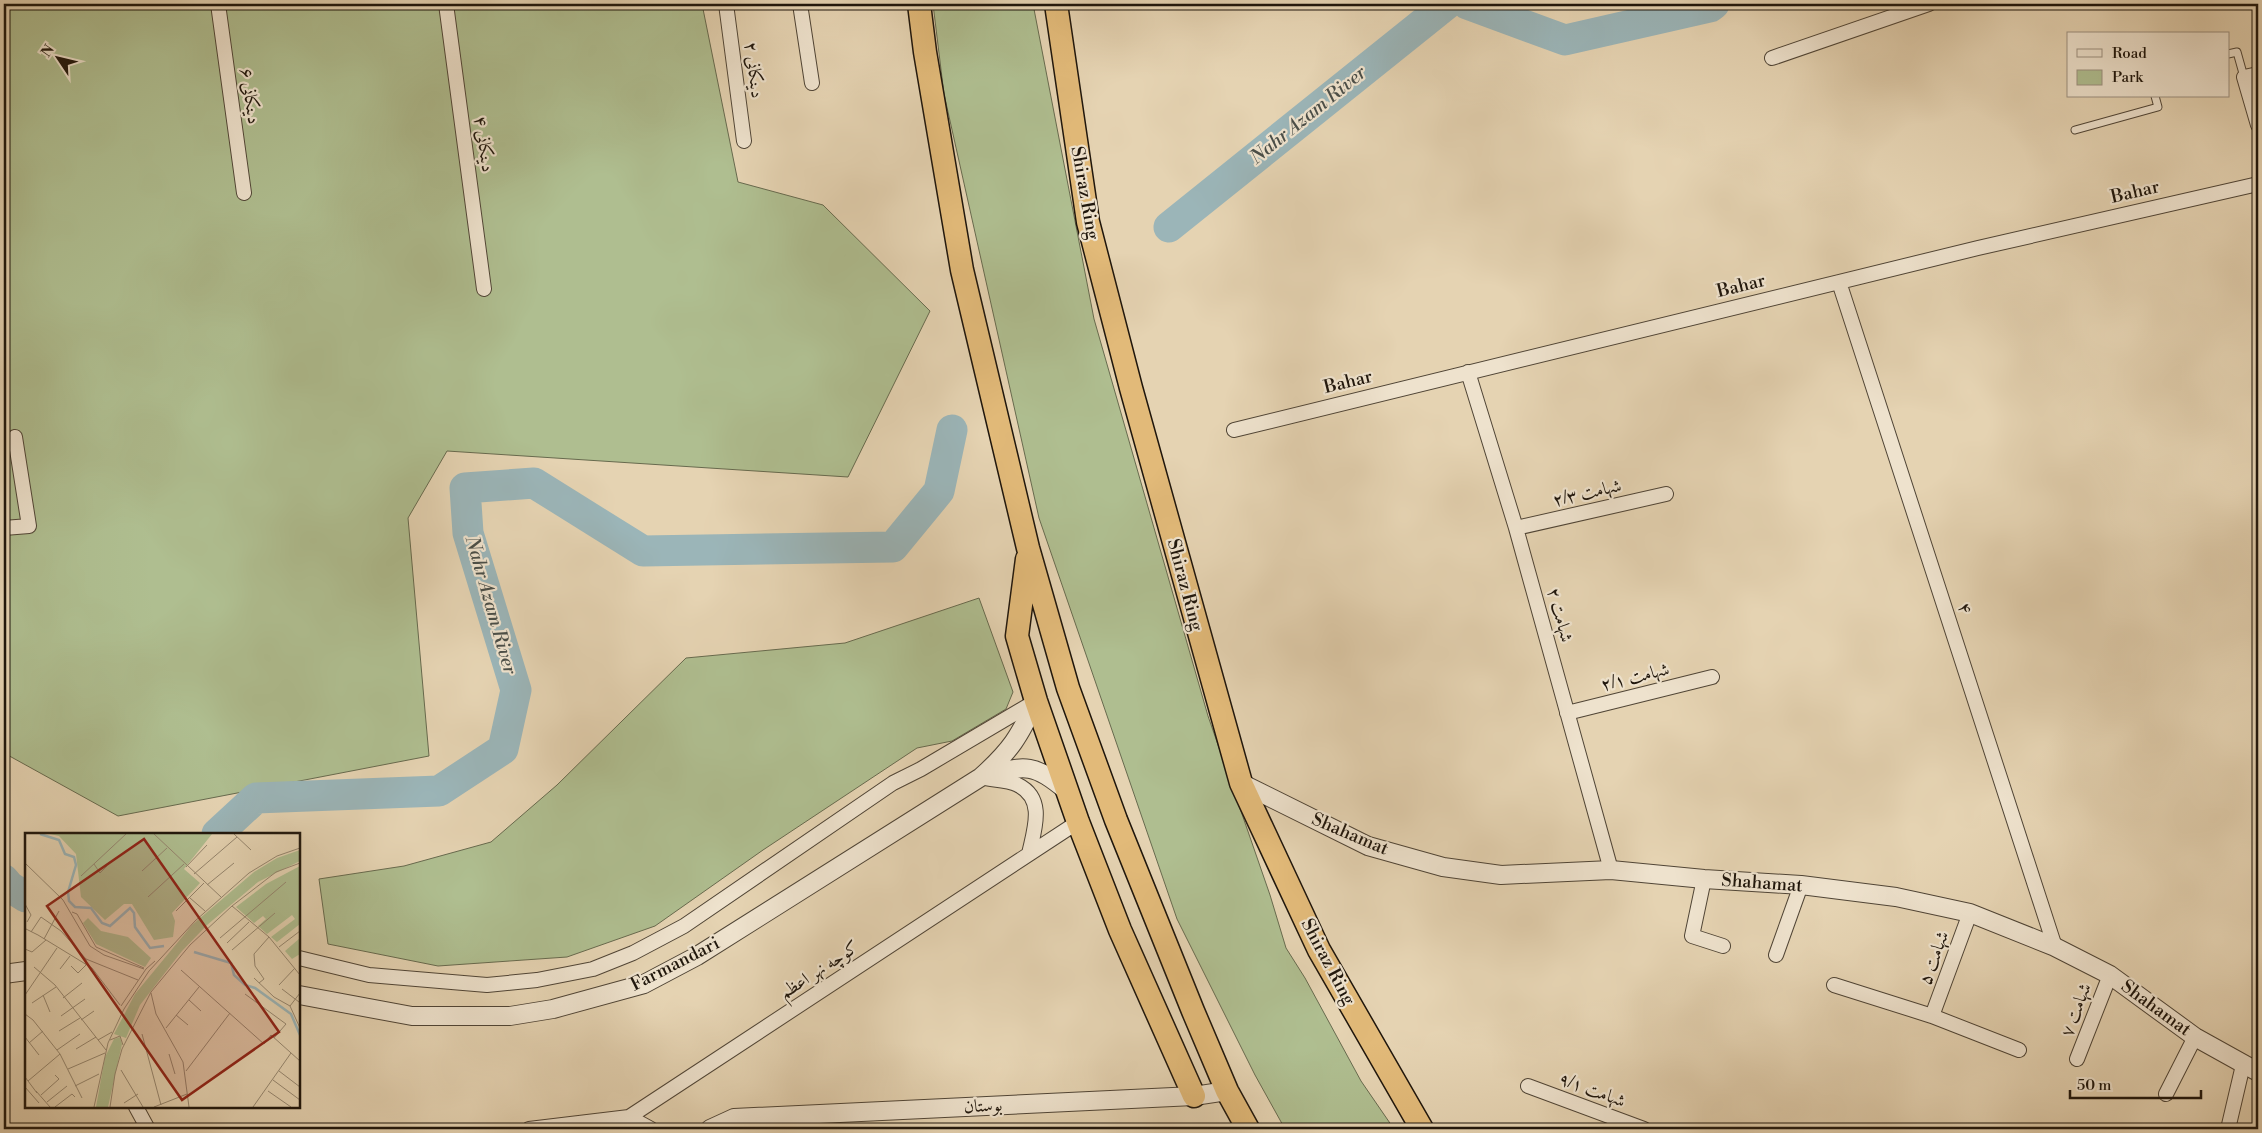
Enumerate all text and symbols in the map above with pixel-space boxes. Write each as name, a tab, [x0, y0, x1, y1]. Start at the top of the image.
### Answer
north arrow	[32, 32, 82, 82]
legend	[2067, 32, 2230, 98]
street label: ۲ دینکانی	[739, 40, 769, 100]
text: N	[38, 41, 59, 61]
text: Road	[2112, 44, 2147, 63]
water label: Nahr Azam River	[1244, 60, 1372, 170]
street label: ۶ دینکانی	[235, 66, 265, 126]
text: Park	[2112, 68, 2144, 87]
street label: ۴ دینکانی	[469, 114, 499, 174]
street label: Shiraz Ring	[1065, 144, 1105, 242]
street label: Bahar	[2107, 175, 2162, 209]
street label: Bahar	[1713, 269, 1768, 303]
street label: Bahar	[1320, 365, 1375, 399]
street label: ۲/۳ شهامت	[1550, 474, 1624, 512]
water label: Nahr Azam River	[459, 532, 522, 678]
street label: Shiraz Ring	[1162, 536, 1209, 634]
street label: ۲ شهامت	[1542, 585, 1578, 645]
street label: ۴	[1952, 599, 1978, 617]
street label: ۲/۱ شهامت	[1598, 657, 1672, 697]
street label: Shahamat	[1308, 808, 1392, 861]
inset map	[25, 833, 300, 1108]
street label: Shahamat	[1721, 869, 1804, 897]
street label: Shiraz Ring	[1296, 915, 1361, 1010]
street label: ۵ شهامت	[1914, 928, 1954, 988]
street label: Farmandari	[627, 932, 723, 996]
street label: کوچه نهر اعظم	[775, 936, 866, 1009]
street label: Shahamat	[2116, 975, 2196, 1042]
street label: ۷ شهامت	[2055, 980, 2097, 1040]
street label: ۹/۱ شهامت	[1555, 1067, 1629, 1113]
scale bar	[2070, 1068, 2201, 1100]
text: 50 m	[2077, 1076, 2111, 1095]
street label: بوستان	[963, 1094, 1003, 1118]

